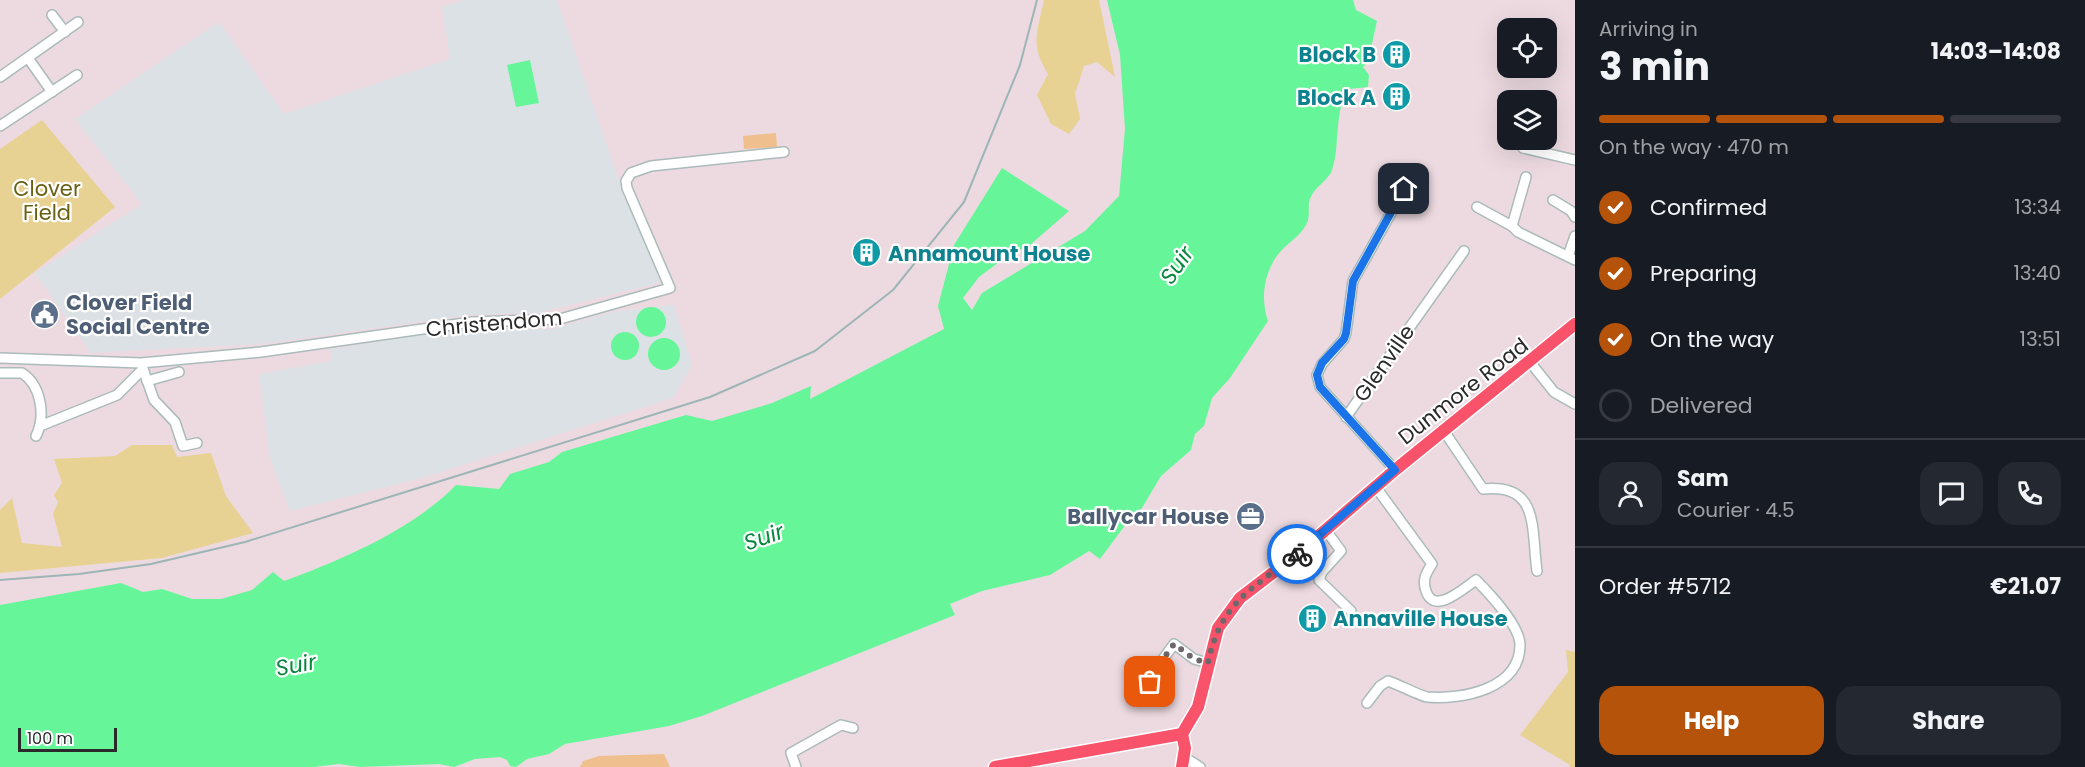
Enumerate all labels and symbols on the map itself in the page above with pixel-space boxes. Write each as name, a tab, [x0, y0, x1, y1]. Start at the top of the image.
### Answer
building icon: Block B	[1381, 38, 1413, 70]
place label: Block B	[1299, 40, 1376, 69]
building icon: Block A	[1381, 81, 1413, 113]
place label: Block A	[1297, 83, 1377, 112]
pin	[1378, 163, 1429, 214]
park label: Clover Field	[13, 174, 81, 227]
building icon: Annamount House	[851, 237, 883, 269]
place label: Annamount House	[888, 239, 1091, 268]
water label: Suir	[1153, 239, 1202, 290]
place label: Clover Field Social Centre	[66, 288, 210, 341]
public building icon: Clover Field Social Centre	[29, 298, 61, 330]
street label: Christendom	[425, 303, 563, 343]
street label: Glenville	[1347, 319, 1421, 407]
street label: Dunmore Road	[1392, 331, 1534, 451]
office icon: Ballycar House	[1234, 500, 1266, 532]
place label: Ballycar House	[1067, 502, 1229, 531]
water label: Suir	[740, 515, 789, 558]
courier	[1267, 524, 1327, 584]
building icon: Annaville House	[1296, 602, 1328, 634]
place label: Annaville House	[1333, 604, 1508, 633]
water label: Suir	[273, 646, 319, 684]
pin	[1124, 656, 1175, 707]
scale bar	[18, 725, 117, 752]

